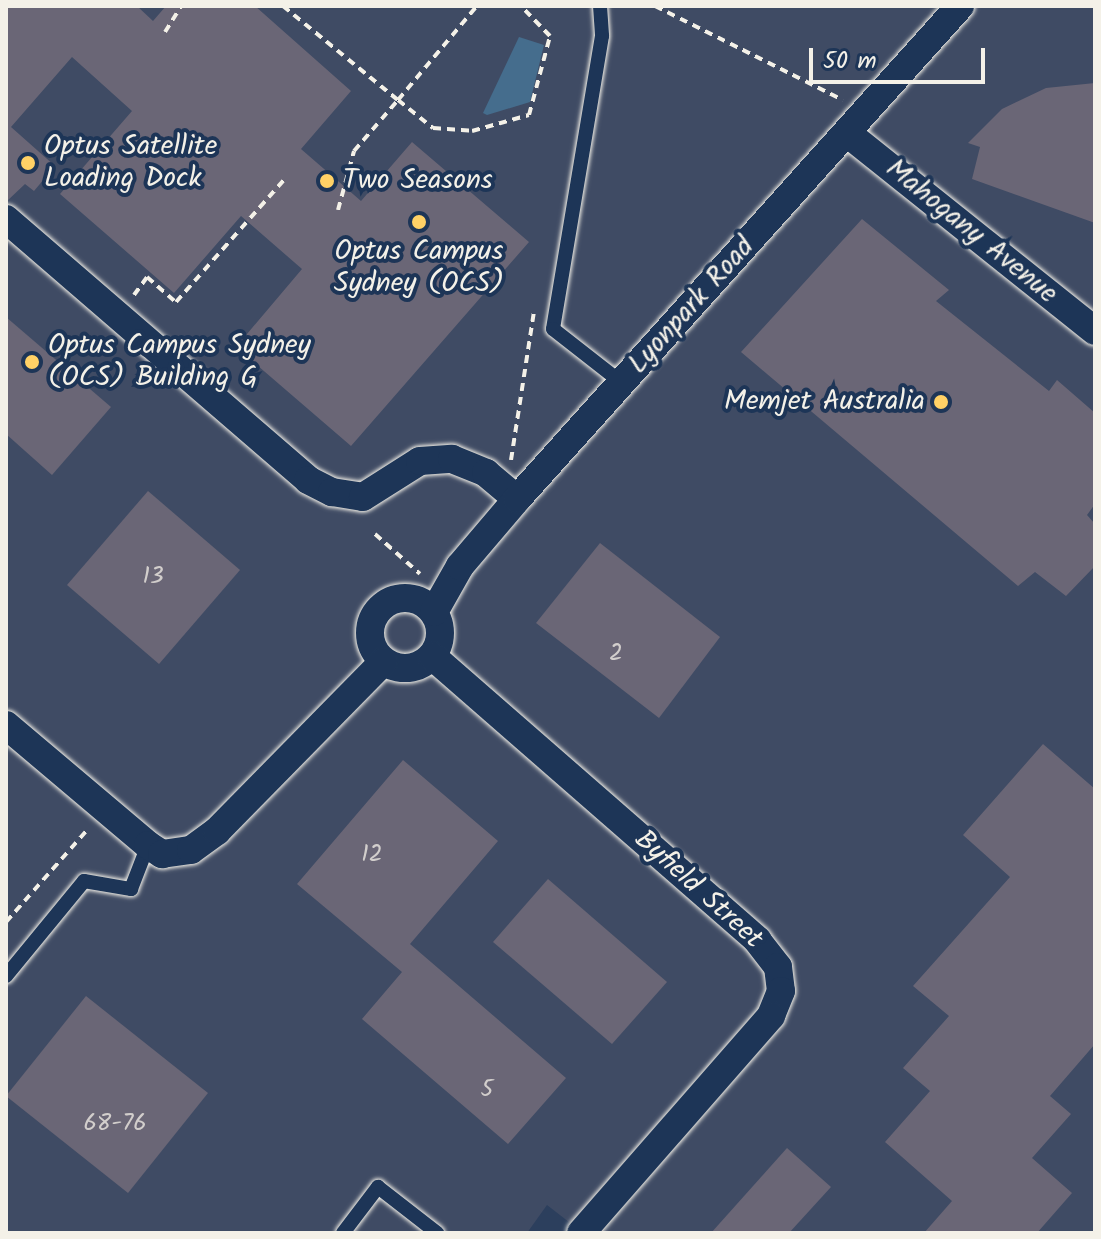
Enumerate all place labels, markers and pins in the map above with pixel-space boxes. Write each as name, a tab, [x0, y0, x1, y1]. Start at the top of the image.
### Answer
place label: Optus Satellite Loading Dock	[44, 130, 217, 196]
marker: Optus Satellite Loading Dock	[19, 154, 37, 172]
place label: Two Seasons	[343, 164, 493, 198]
marker: Two Seasons	[318, 172, 336, 190]
marker: Optus Campus Sydney (OCS)	[410, 213, 428, 231]
place label: Optus Campus Sydney (OCS)	[334, 235, 504, 301]
place label: Optus Campus Sydney (OCS) Building G	[48, 329, 311, 395]
marker: Optus Campus Sydney (OCS) Building G	[23, 353, 41, 371]
place label: Memjet Australia	[724, 385, 925, 419]
marker: Memjet Australia	[932, 393, 950, 411]

